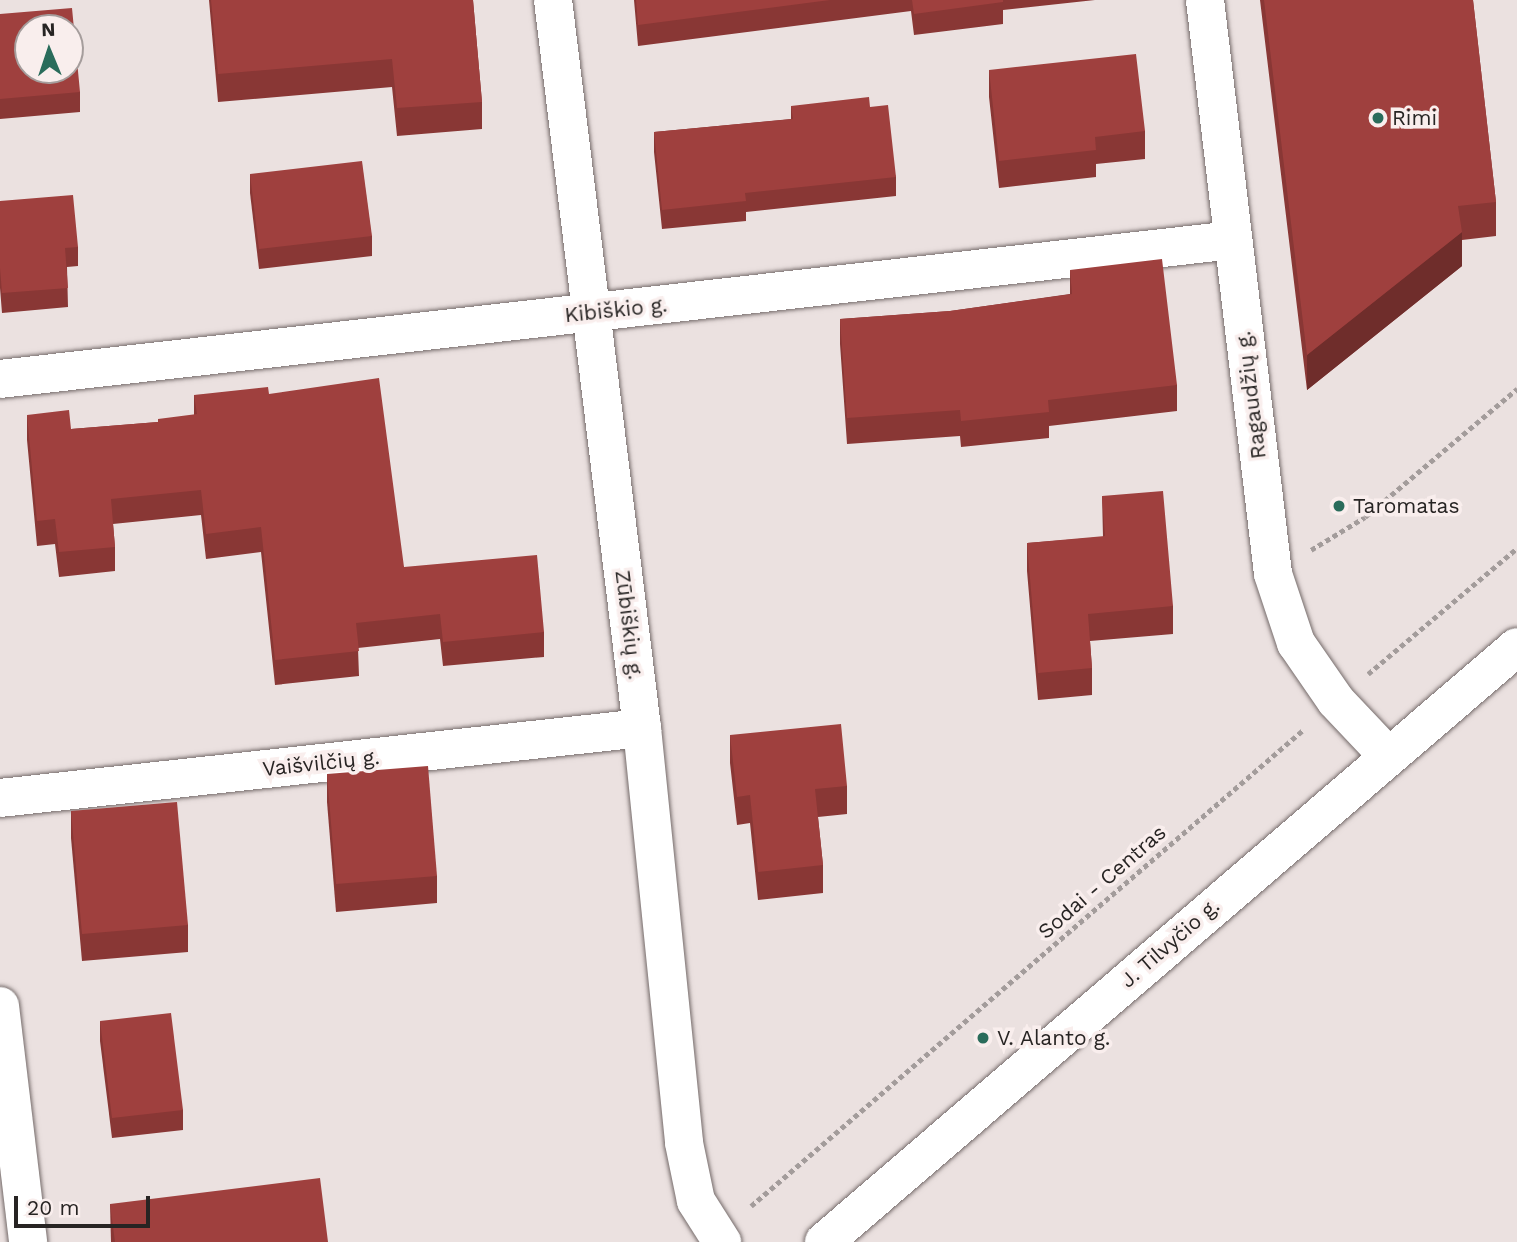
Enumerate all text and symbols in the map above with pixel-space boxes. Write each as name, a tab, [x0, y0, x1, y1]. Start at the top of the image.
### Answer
north arrow	[14, 14, 84, 84]
text: N	[41, 18, 56, 41]
place label: Rimi	[1392, 105, 1437, 131]
marker: Rimi	[1370, 110, 1386, 126]
street label: Kibiškio g.	[563, 292, 669, 328]
street label: Ragaudžių g.	[1231, 330, 1271, 460]
place label: Taromatas	[1353, 493, 1460, 519]
marker: Taromatas	[1331, 498, 1347, 514]
street label: Zūbiškių g.	[610, 569, 648, 681]
street label: Vaišvilčių g.	[261, 744, 381, 782]
street label: Sodai - Centras	[1033, 820, 1171, 944]
street label: J. Tilvyčio g.	[1115, 893, 1225, 993]
place label: V. Alanto g.	[997, 1025, 1111, 1051]
marker: V. Alanto g.	[975, 1030, 991, 1046]
scale bar	[18, 1182, 154, 1226]
text: 20 m	[27, 1195, 79, 1220]

